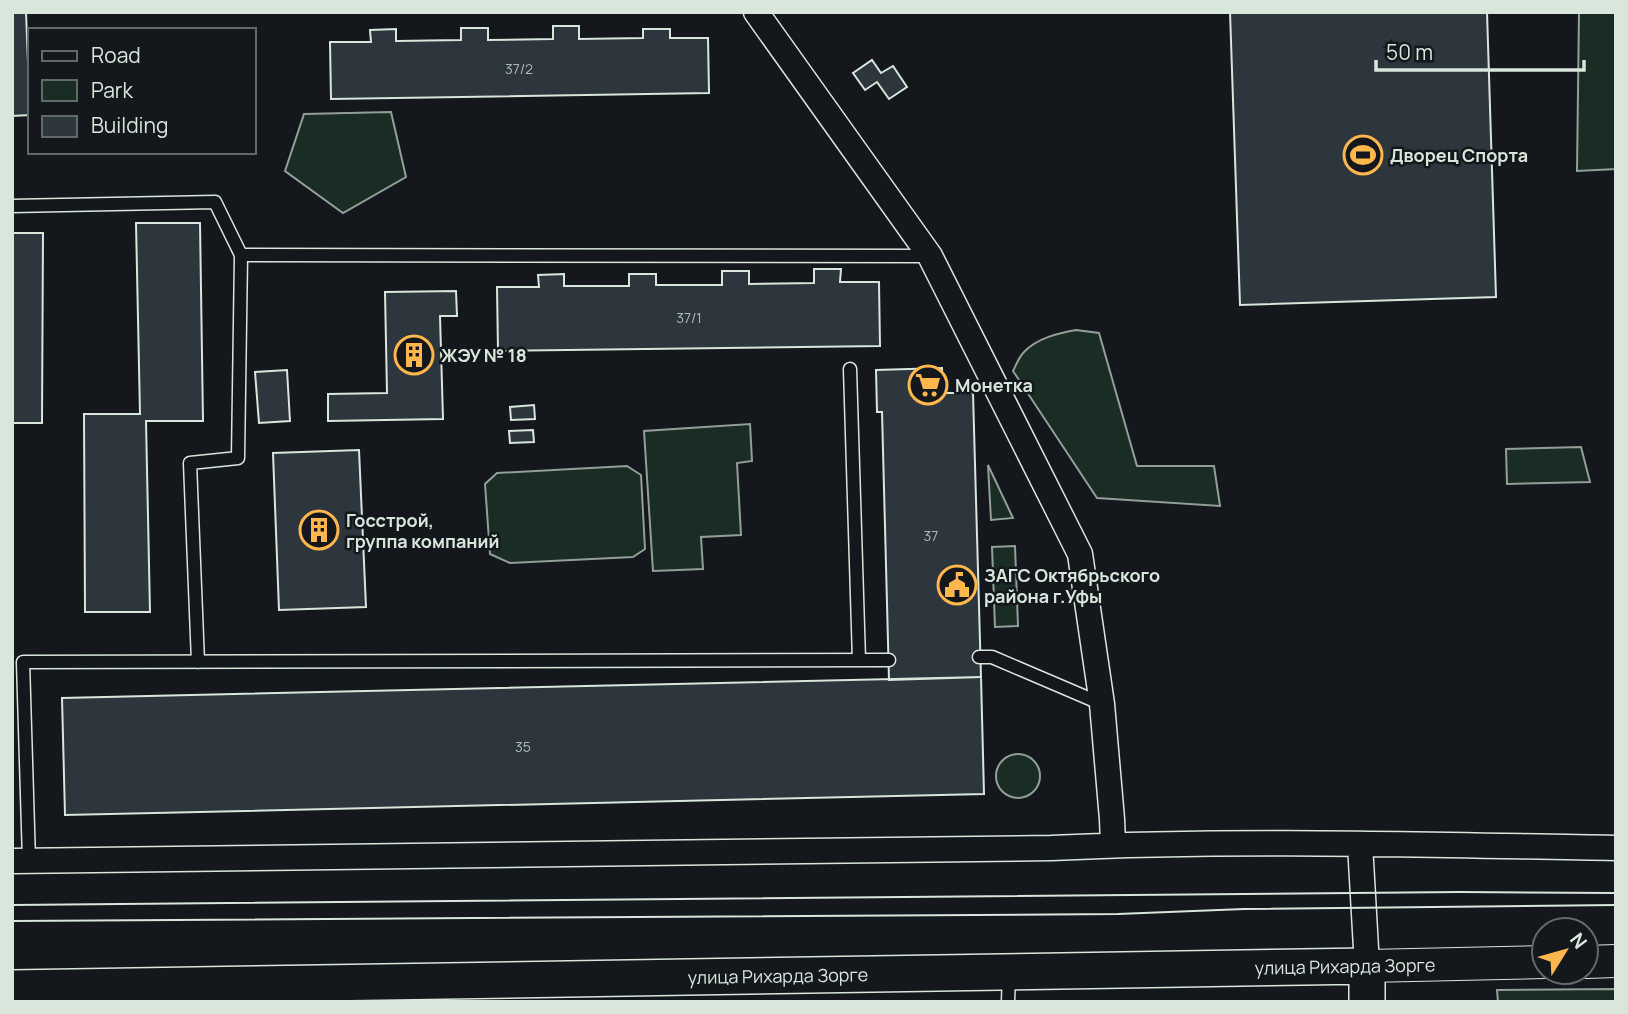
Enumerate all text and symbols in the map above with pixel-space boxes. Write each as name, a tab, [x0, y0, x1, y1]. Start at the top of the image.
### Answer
legend	[28, 28, 256, 154]
scale bar	[1376, 28, 1584, 72]
text: 50 m	[1386, 38, 1433, 66]
text: Road	[91, 41, 141, 69]
house number: 37/2	[505, 59, 533, 78]
text: Park	[91, 76, 133, 104]
text: Building	[91, 111, 168, 139]
sports icon: Дворец Спорта	[1342, 134, 1384, 176]
place label: Дворец Спорта	[1390, 143, 1528, 167]
house number: 37/1	[676, 308, 702, 327]
building icon: ЖЭУ № 18	[393, 334, 435, 376]
place label: ЖЭУ № 18	[441, 343, 527, 367]
supermarket icon: Монетка	[907, 364, 949, 406]
place label: Монетка	[955, 373, 1033, 397]
place label: Госстрой, группа компаний	[346, 508, 499, 553]
building icon: Госстрой, группа компаний	[298, 509, 340, 551]
house number: 37	[924, 526, 938, 545]
place label: ЗАГС Октябрьского района г.Уфы	[984, 563, 1160, 608]
public building icon: ЗАГС Октябрьского района г.Уфы	[936, 564, 978, 606]
house number: 35	[515, 737, 531, 756]
north arrow	[1530, 916, 1600, 986]
text: N	[1564, 927, 1593, 954]
street label: улица Рихарда Зорге	[1254, 952, 1436, 980]
street label: улица Рихарда Зорге	[687, 962, 868, 989]

